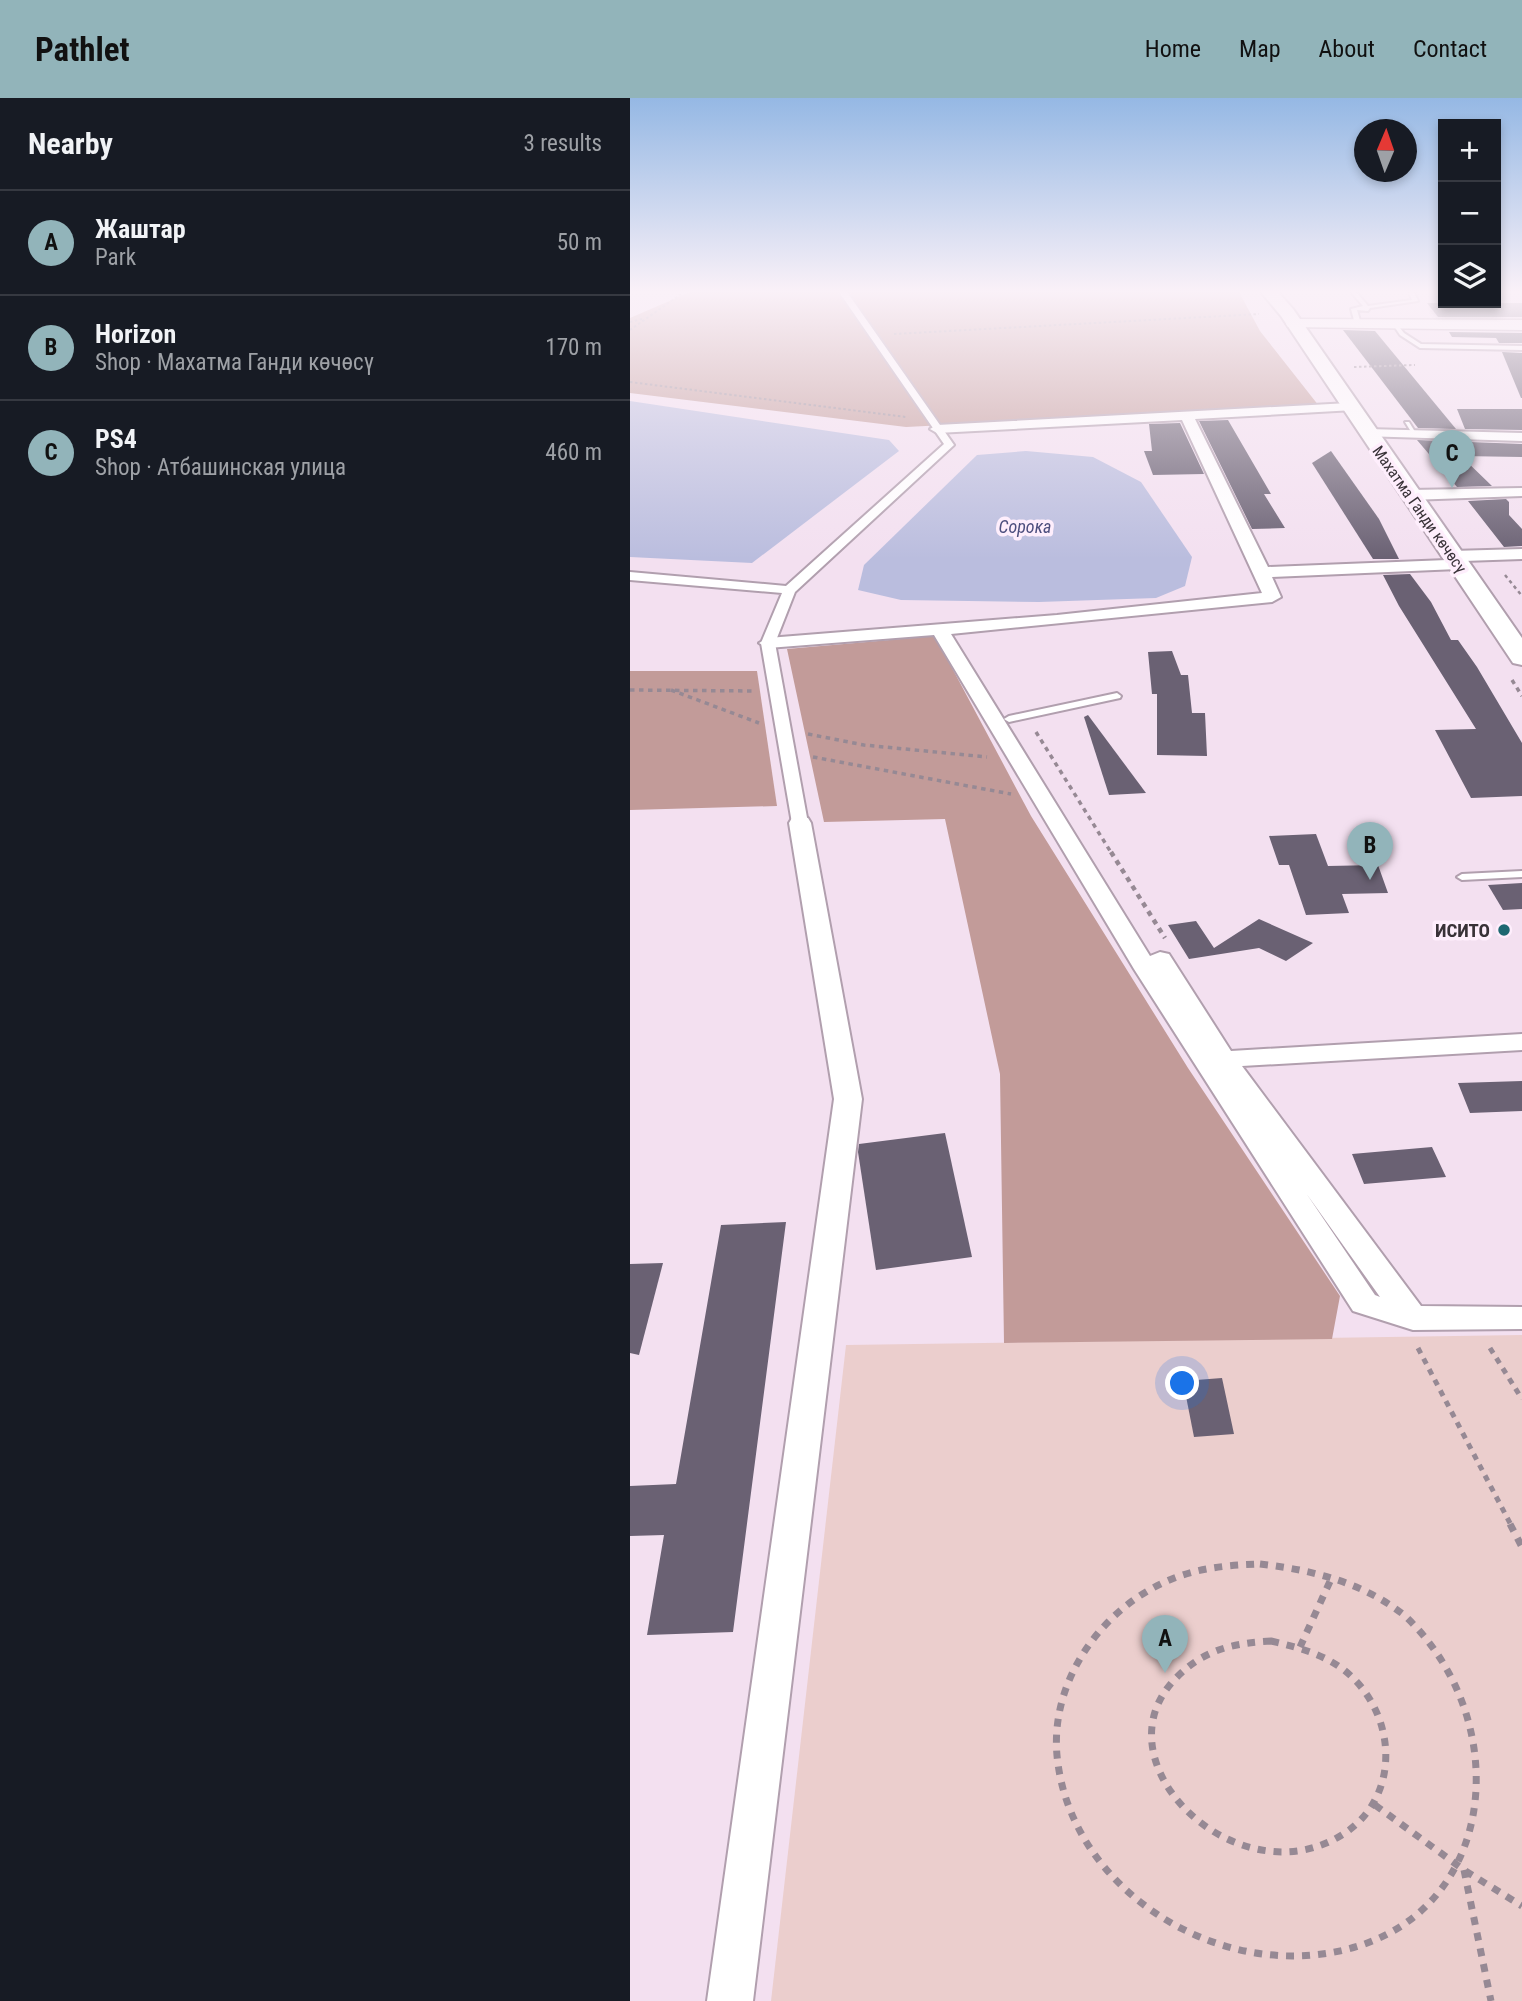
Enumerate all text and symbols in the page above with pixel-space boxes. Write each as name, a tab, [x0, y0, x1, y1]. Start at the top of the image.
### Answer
text: Pathlet	[35, 30, 130, 69]
text: Home	[1145, 35, 1201, 63]
text: Map	[1239, 35, 1281, 63]
text: About	[1319, 35, 1375, 63]
text: Contact	[1413, 35, 1487, 63]
north arrow	[1354, 119, 1417, 182]
map controls	[1438, 119, 1501, 308]
button: +	[1438, 119, 1501, 182]
text: Nearby	[28, 126, 113, 161]
text: 3 results	[524, 130, 602, 157]
button: −	[1438, 182, 1501, 245]
text: Жаштар	[95, 214, 186, 244]
text: A	[44, 229, 58, 256]
text: 50 m	[557, 229, 602, 256]
text: Park	[95, 244, 136, 271]
button: layers	[1438, 245, 1501, 308]
text: Horizon	[95, 319, 176, 349]
text: B	[45, 334, 57, 361]
text: 170 m	[545, 334, 602, 361]
text: Shop · Махатма Ганди көчөсү	[95, 349, 374, 376]
text: PS4	[95, 424, 137, 454]
pin: C	[1429, 430, 1475, 488]
text: C	[44, 439, 58, 466]
text: 460 m	[545, 439, 602, 466]
street label: Махатма Ганди көчөсү	[1369, 442, 1471, 577]
text: Shop · Атбашинская улица	[95, 454, 346, 481]
water label: Сорока	[999, 516, 1051, 537]
pin: B	[1347, 822, 1393, 880]
place label: ИСИТО	[1435, 919, 1490, 942]
marker: ИСИТО	[1496, 922, 1512, 938]
your location	[1165, 1366, 1199, 1400]
pin: A	[1142, 1615, 1188, 1673]

